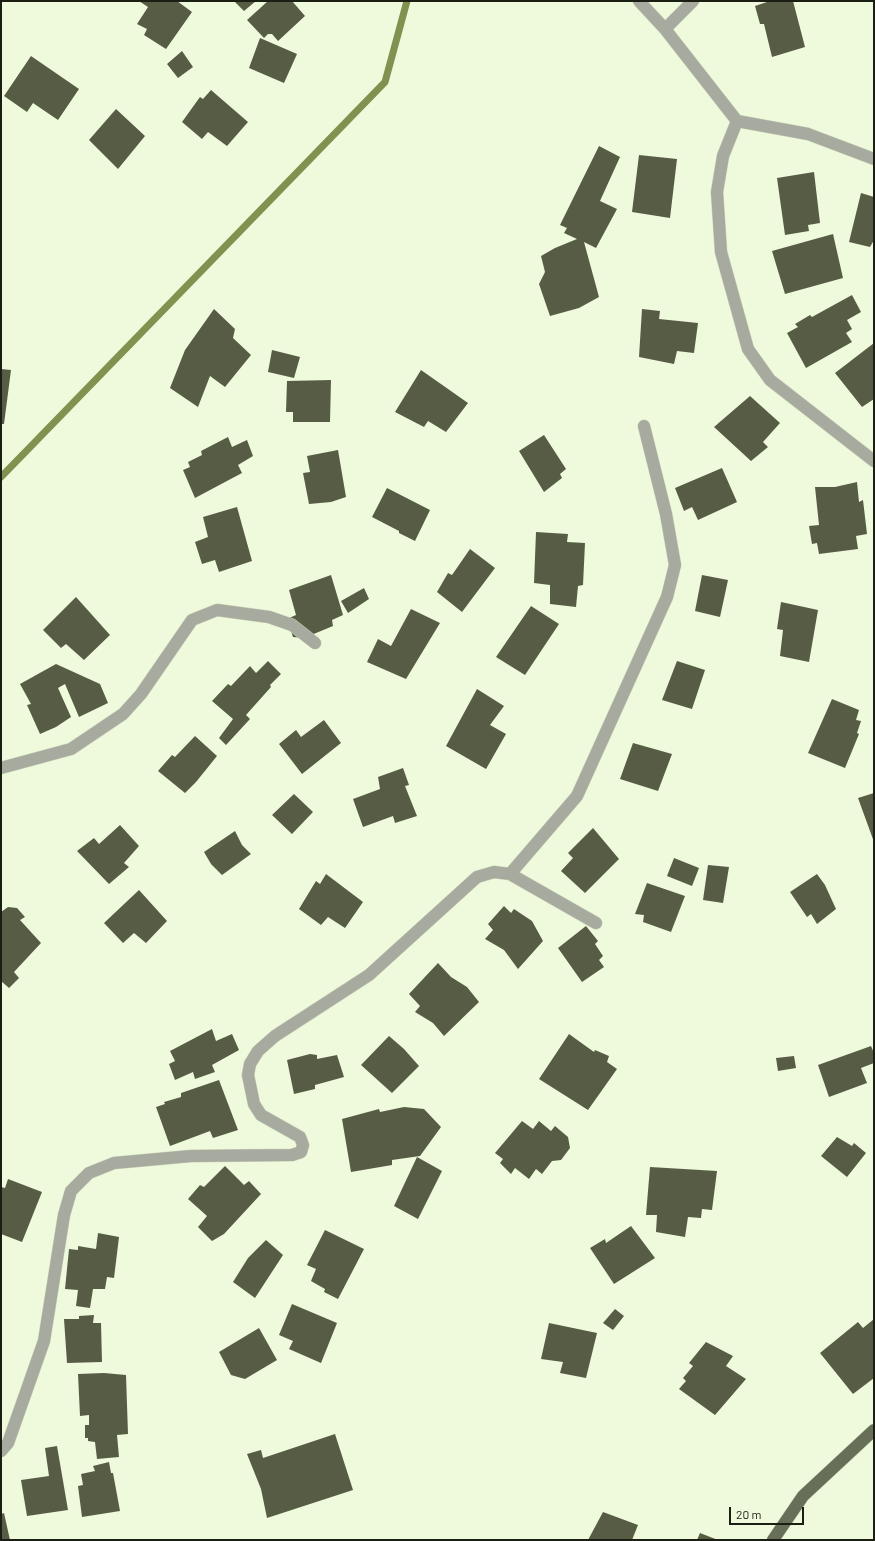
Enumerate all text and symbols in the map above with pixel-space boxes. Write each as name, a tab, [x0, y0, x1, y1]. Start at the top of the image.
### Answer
scale bar	[731, 1499, 806, 1525]
text: 20 m	[736, 1507, 762, 1521]

